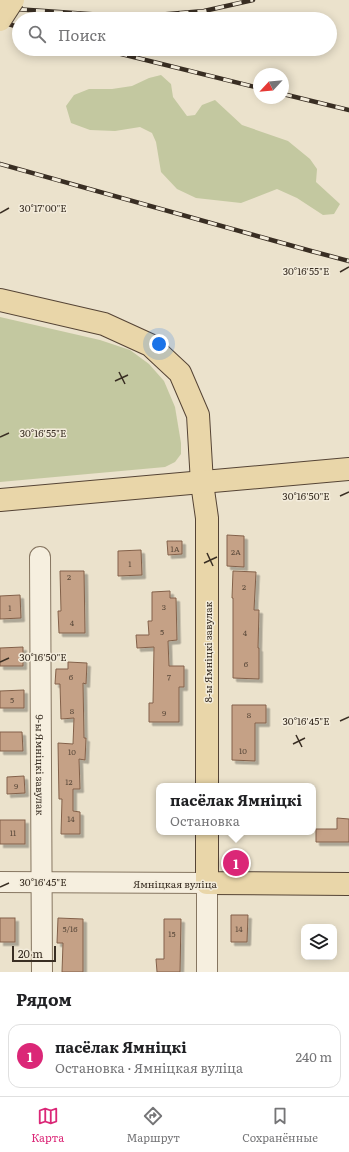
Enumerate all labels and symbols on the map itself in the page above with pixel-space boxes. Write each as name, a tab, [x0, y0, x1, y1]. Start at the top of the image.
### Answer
north arrow	[253, 68, 289, 104]
text: 30°17'00"E	[19, 200, 67, 215]
text: 30°16'55"E	[283, 263, 329, 278]
your location	[149, 334, 169, 354]
text: 30°16'55"E	[20, 425, 66, 440]
text: 30°16'50"E	[282, 488, 330, 503]
house number: 1А	[170, 543, 180, 554]
house number: 2А	[231, 546, 241, 557]
house number: 1	[128, 558, 132, 569]
house number: 2	[67, 571, 71, 582]
house number: 2	[242, 581, 246, 592]
house number: 3	[162, 601, 166, 612]
street label: 8-ы Ямніцкі завулак	[200, 601, 215, 702]
house number: 1	[8, 602, 12, 613]
house number: 4	[70, 617, 75, 628]
house number: 5	[160, 626, 164, 637]
house number: 4	[243, 627, 248, 638]
text: 30°16'50"E	[19, 649, 67, 664]
house number: 6	[244, 658, 249, 669]
house number: 6	[69, 671, 74, 682]
house number: 7	[167, 671, 171, 682]
house number: 5	[10, 694, 14, 705]
house number: 8	[70, 705, 75, 716]
house number: 9	[162, 707, 166, 718]
house number: 8	[247, 709, 252, 720]
text: 30°16'45"E	[282, 713, 330, 728]
street label: 9-ы Ямніцкі завулак	[33, 715, 49, 816]
house number: 10	[239, 745, 247, 756]
house number: 10	[68, 746, 76, 757]
house number: 12	[65, 776, 73, 787]
house number: 9	[14, 780, 18, 791]
house number: 14	[67, 813, 75, 824]
house number: 11	[10, 827, 17, 838]
pin: 1	[223, 848, 249, 878]
text: 30°16'45"E	[19, 874, 67, 889]
street label: Ямніцкая вуліца	[133, 876, 217, 891]
house number: 5/16	[62, 923, 78, 934]
house number: 14	[235, 923, 243, 934]
house number: 15	[168, 928, 176, 939]
scale bar	[12, 944, 56, 963]

